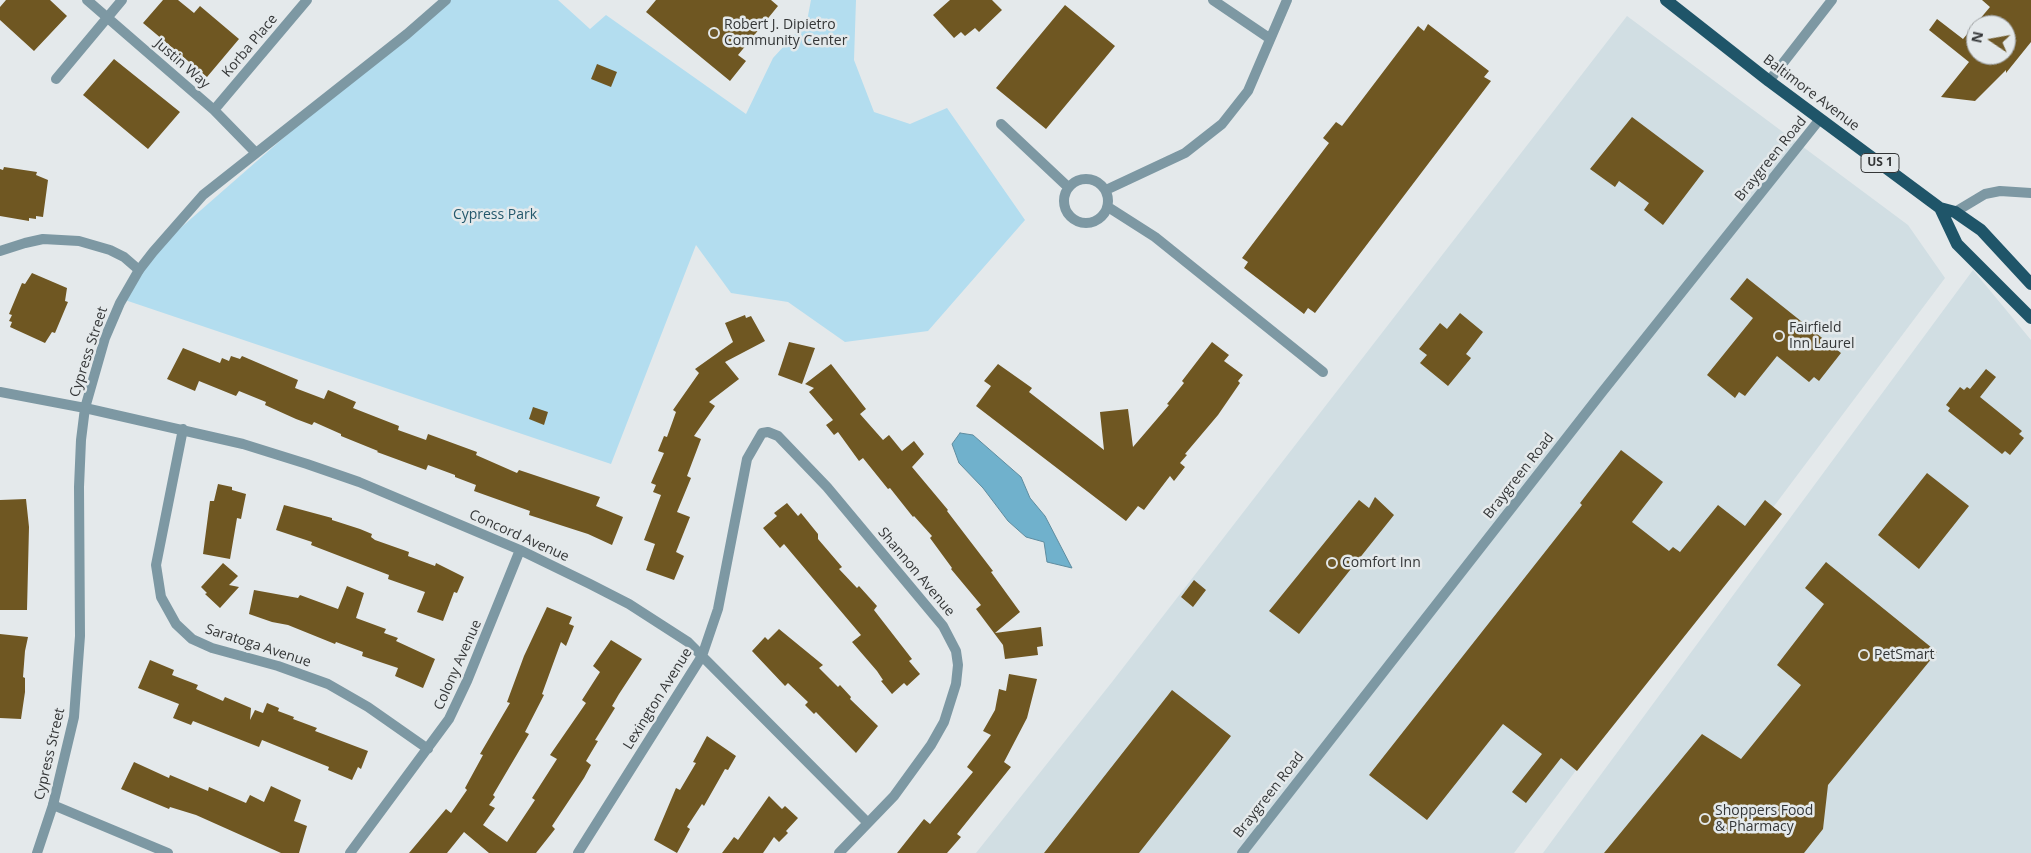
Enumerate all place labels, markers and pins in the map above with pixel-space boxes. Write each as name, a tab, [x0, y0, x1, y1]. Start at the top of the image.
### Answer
place label: Robert J. Dipietro Community Center	[724, 17, 847, 49]
marker: Robert J. Dipietro Community Center	[708, 27, 720, 39]
place label: Fairfield Inn Laurel	[1789, 320, 1855, 352]
marker: Fairfield Inn Laurel	[1773, 330, 1785, 342]
place label: Comfort Inn	[1342, 555, 1421, 571]
marker: Comfort Inn	[1326, 557, 1338, 569]
place label: PetSmart	[1874, 647, 1934, 663]
marker: PetSmart	[1858, 649, 1870, 661]
place label: Shoppers Food & Pharmacy	[1715, 803, 1813, 836]
marker: Shoppers Food & Pharmacy	[1699, 813, 1711, 825]

